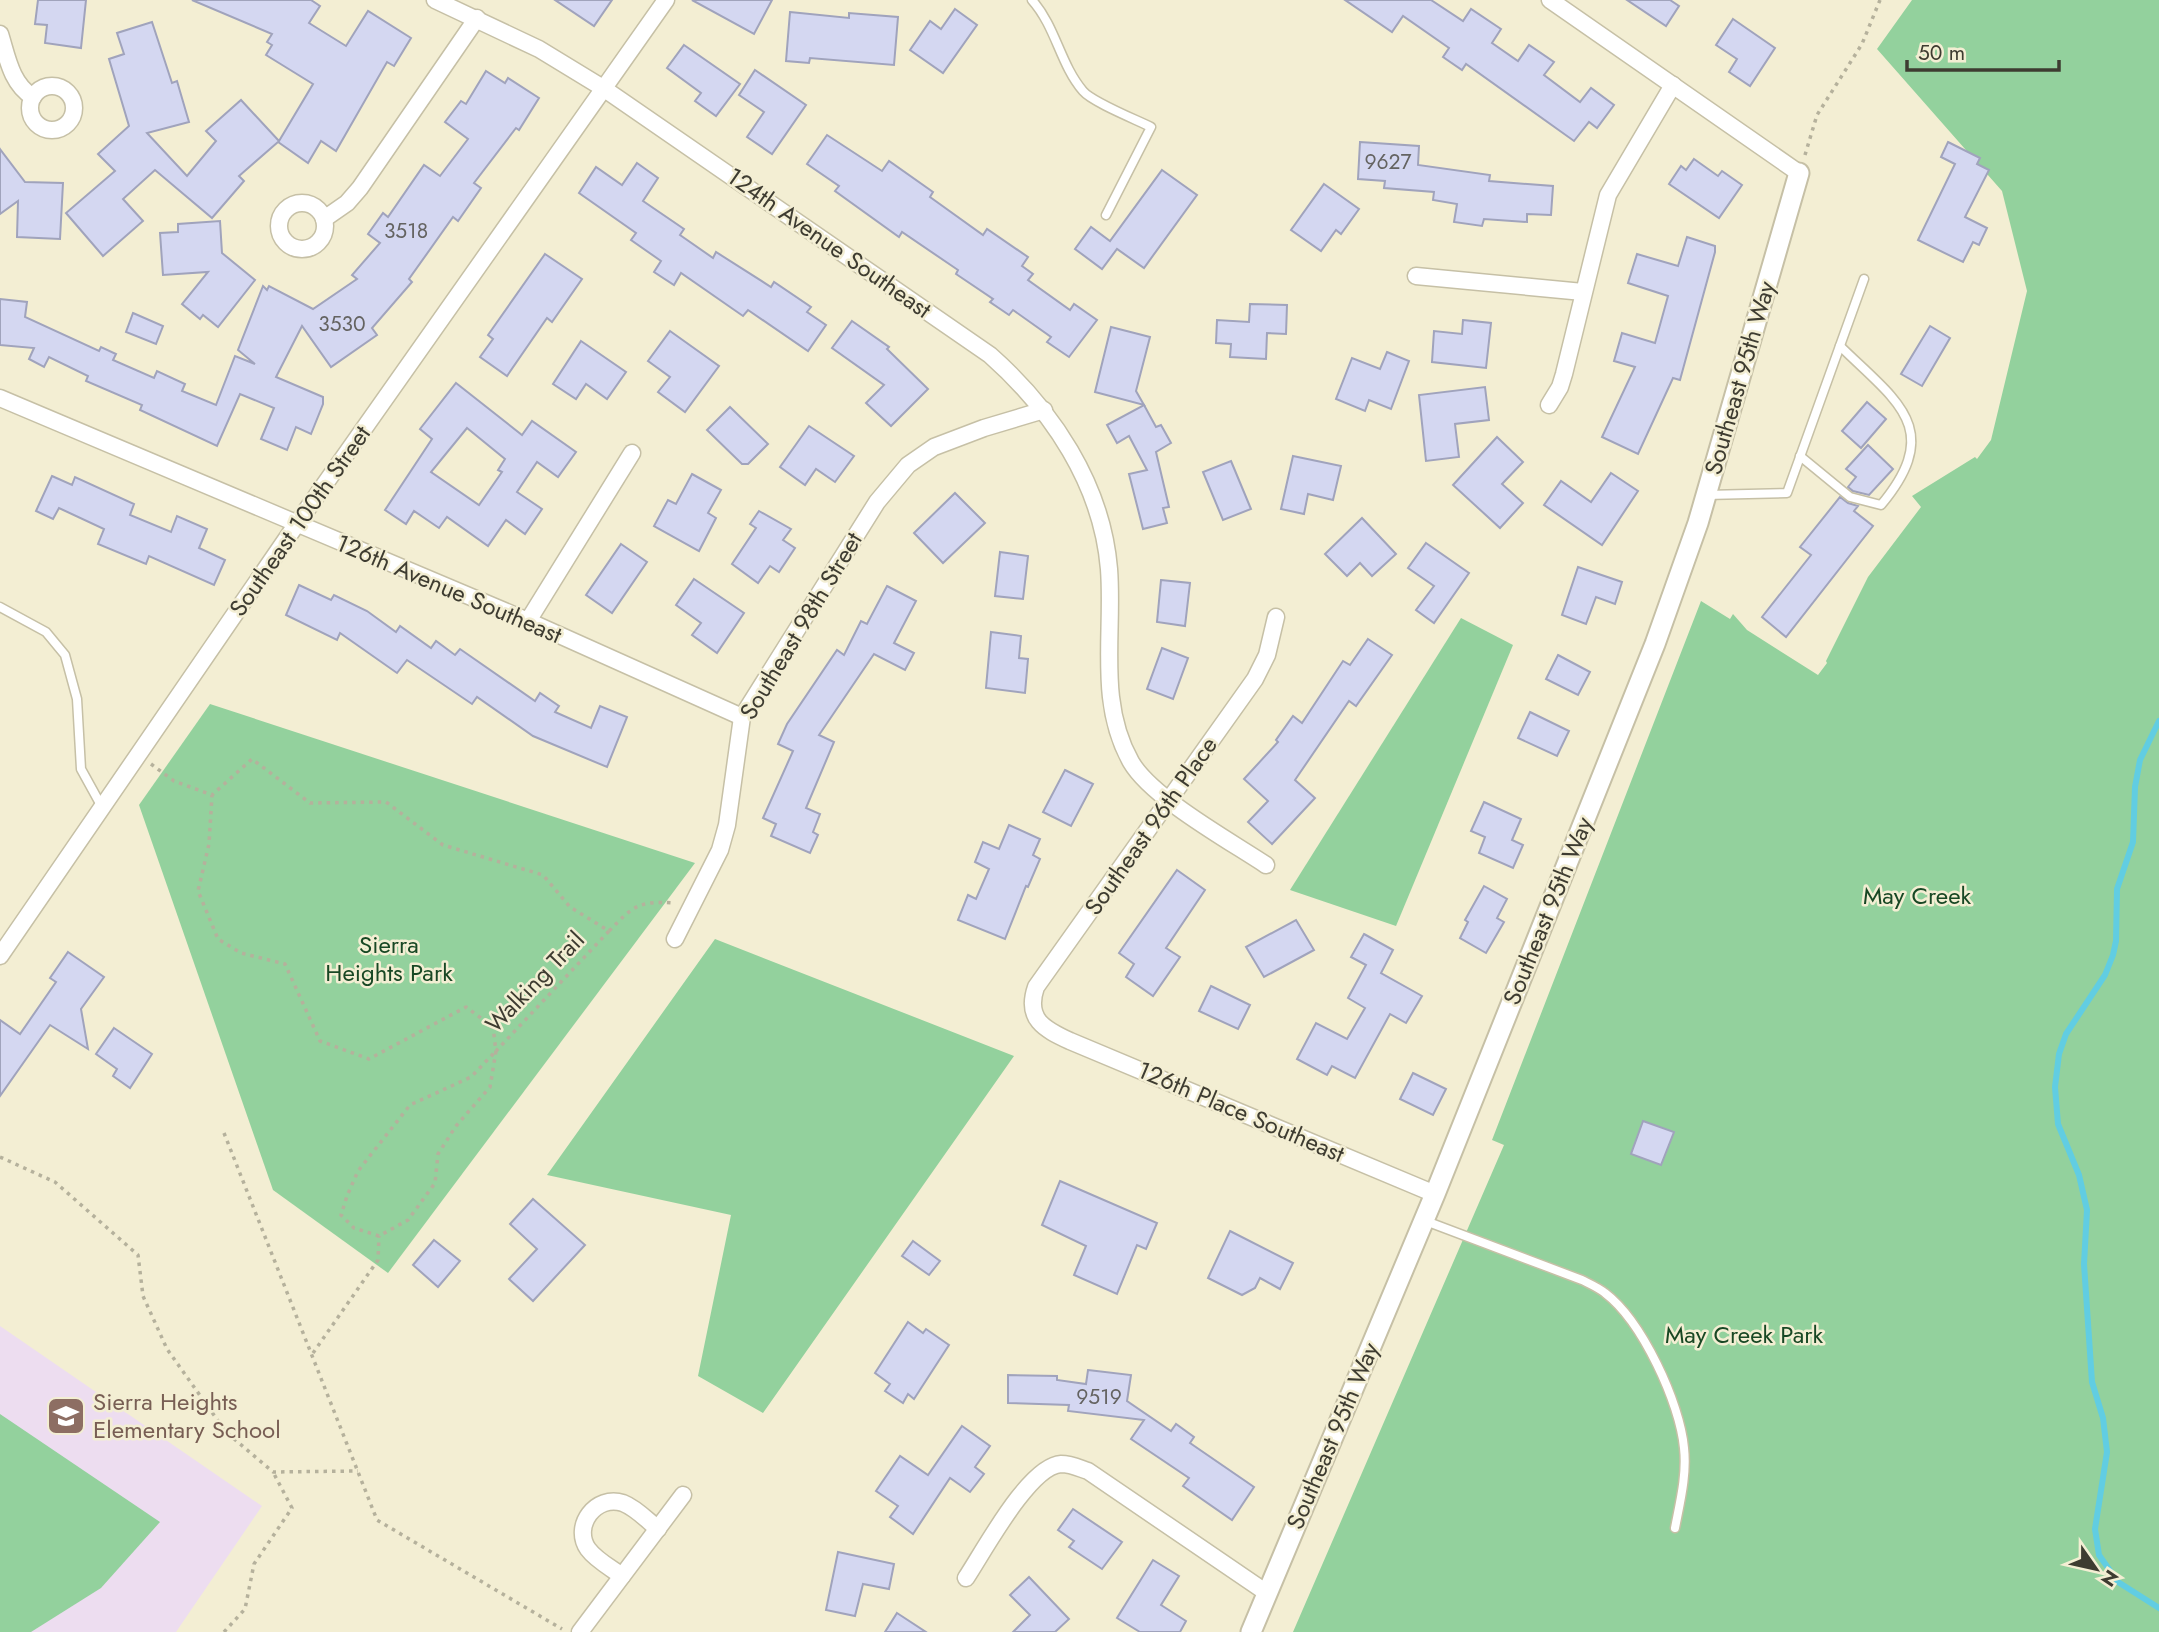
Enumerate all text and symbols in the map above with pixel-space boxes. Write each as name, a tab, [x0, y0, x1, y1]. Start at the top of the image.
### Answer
scale bar	[1907, 28, 2059, 72]
text: 50 m	[1918, 38, 1965, 68]
house number: 9627	[1364, 147, 1412, 177]
street label: 124th Avenue Southeast	[720, 159, 939, 327]
house number: 3518	[384, 216, 428, 246]
street label: Southeast 95th Way	[1695, 276, 1784, 479]
house number: 3530	[318, 309, 366, 339]
street label: Southeast 100th Street	[220, 418, 379, 623]
street label: 126th Avenue Southeast	[331, 525, 568, 652]
street label: Southeast 98th Street	[731, 525, 871, 726]
street label: Southeast 96th Place	[1076, 729, 1225, 922]
street label: Southeast 95th Way	[1494, 811, 1601, 1010]
park label: May Creek	[1863, 878, 1972, 913]
street label: Walking Trail	[477, 923, 592, 1040]
park label: Sierra Heights Park	[325, 927, 453, 990]
street label: 126th Place Southeast	[1132, 1052, 1350, 1171]
park label: May Creek Park	[1665, 1317, 1824, 1352]
street label: Southeast 95th Way	[1277, 1337, 1388, 1535]
house number: 9519	[1076, 1382, 1122, 1412]
place label: Sierra Heights Elementary School	[93, 1384, 281, 1447]
school or university icon: Sierra Heights Elementary School	[45, 1395, 87, 1437]
north arrow	[2061, 1534, 2131, 1604]
text: N	[2094, 1564, 2125, 1592]

